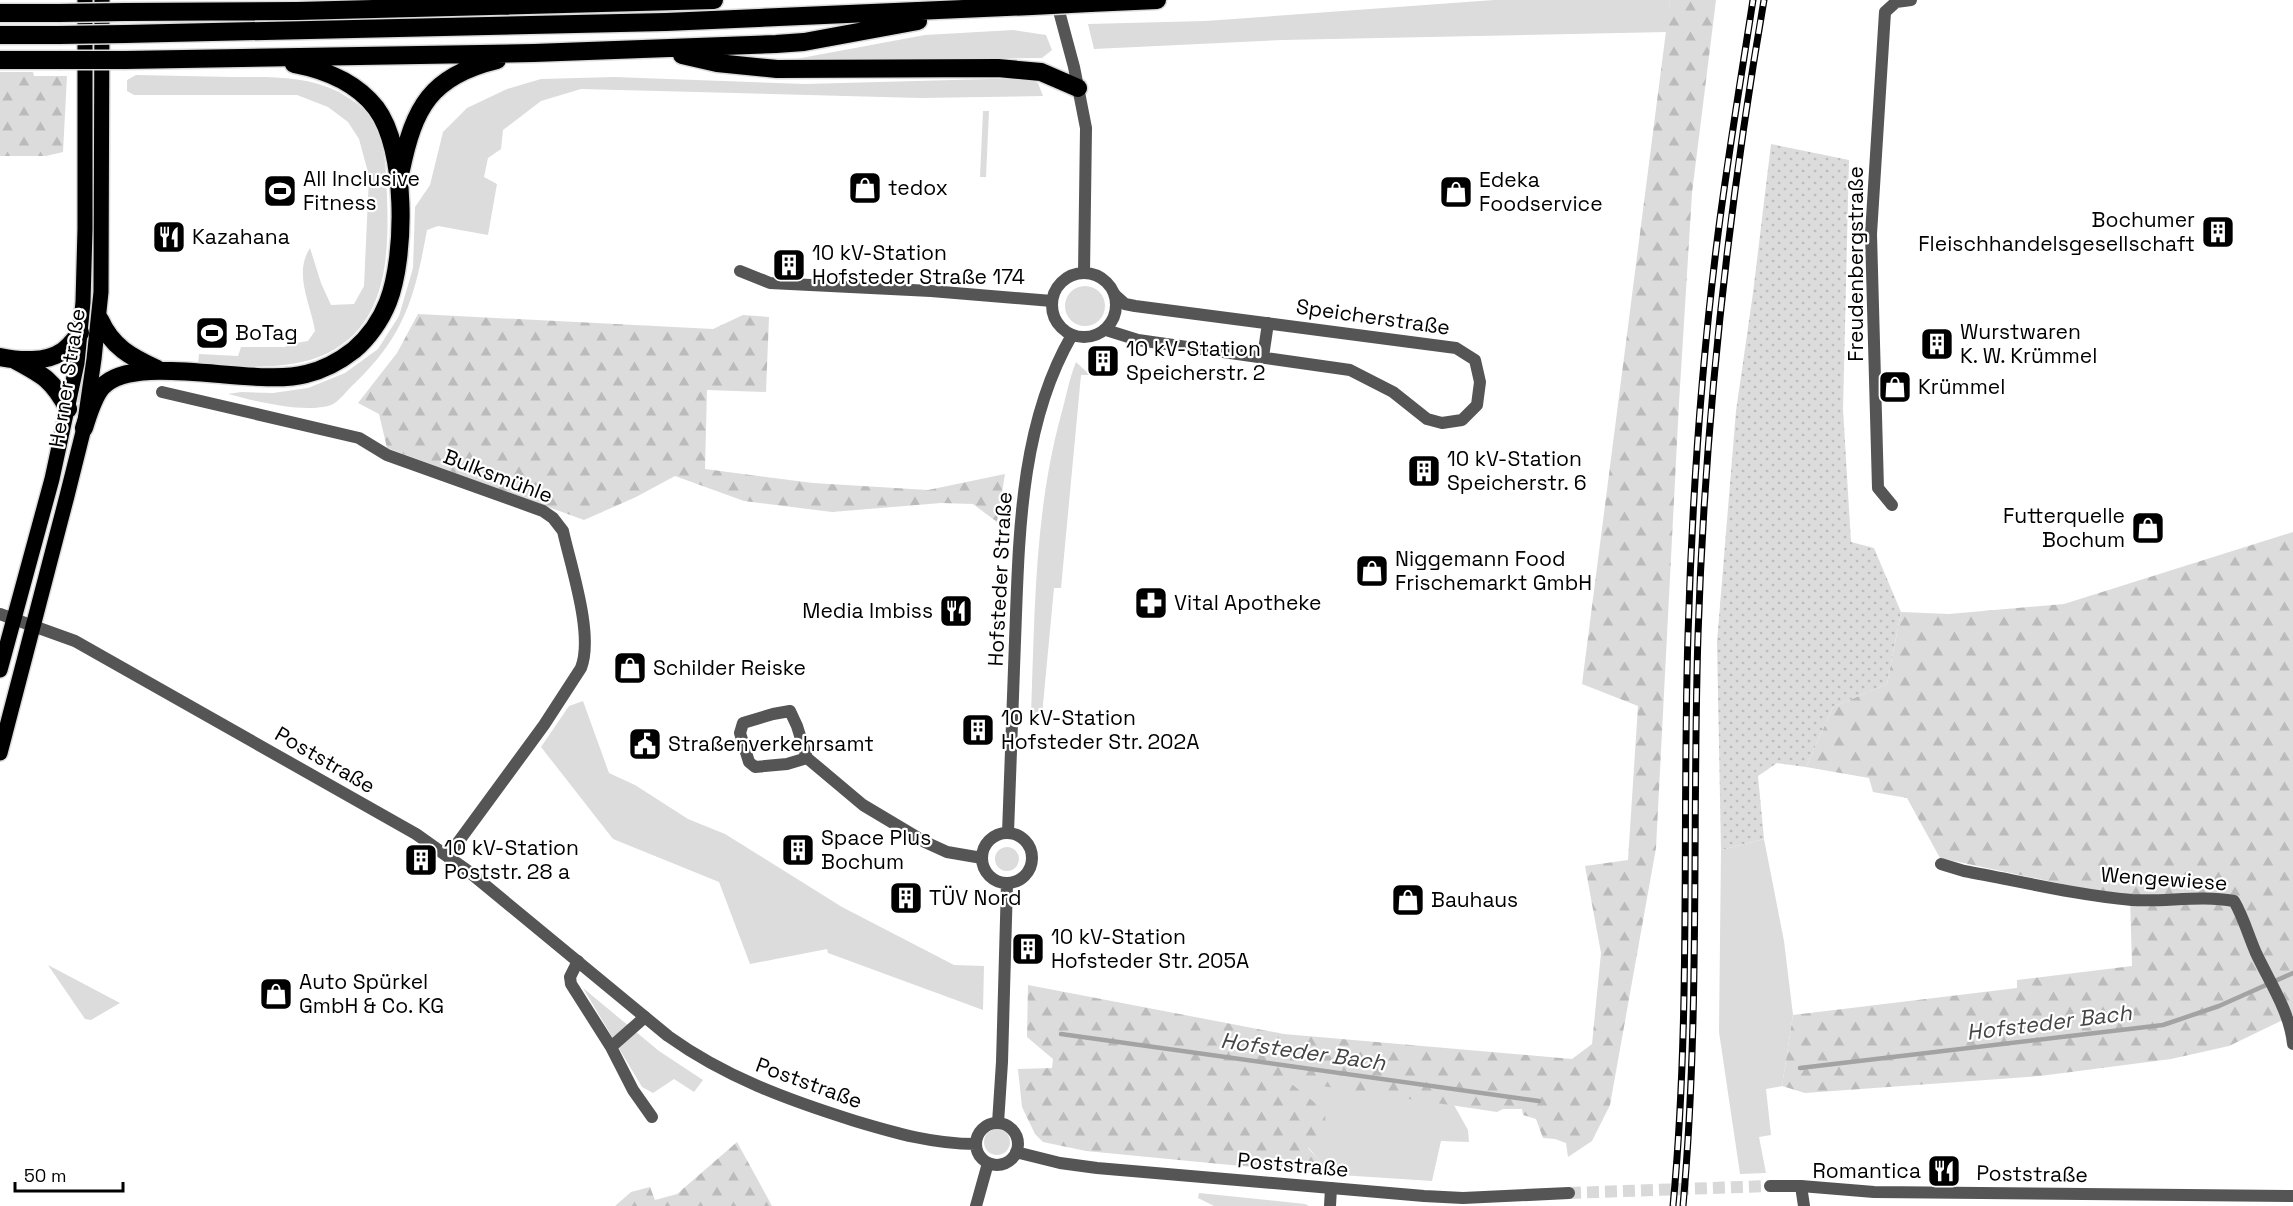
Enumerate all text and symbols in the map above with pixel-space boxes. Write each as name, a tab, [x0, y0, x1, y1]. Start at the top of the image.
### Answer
place label: All Inclusive Fitness	[303, 165, 420, 216]
place label: Edeka Foodservice	[1479, 166, 1603, 217]
street label: Freudenbergstraße	[1842, 166, 1869, 362]
shop icon: tedox	[847, 170, 883, 206]
sports icon: All Inclusive Fitness	[262, 173, 298, 209]
place label: tedox	[888, 174, 948, 201]
shop icon: Edeka Foodservice	[1438, 174, 1474, 210]
place label: Bochumer Fleischhandelsgesellschaft	[1918, 206, 2195, 257]
building icon: Bochumer Fleischhandelsgesellschaft	[2200, 214, 2236, 250]
restaurant icon: Kazahana	[151, 219, 187, 255]
place label: Kazahana	[192, 223, 290, 250]
place label: 10 kV-Station Hofsteder Straße 174	[812, 239, 1025, 290]
building icon: 10 kV-Station Hofsteder Straße 174	[771, 247, 807, 283]
street label: Speicherstraße	[1294, 292, 1452, 341]
street label: Herner Straße	[42, 306, 91, 449]
sports icon: BoTag	[194, 315, 230, 351]
place label: Wurstwaren K. W. Krümmel	[1960, 318, 2097, 369]
place label: BoTag	[235, 319, 298, 346]
building icon: Wurstwaren K. W. Krümmel	[1919, 326, 1955, 362]
place label: 10 kV-Station Speicherstr. 2	[1126, 335, 1265, 386]
building icon: 10 kV-Station Speicherstr. 2	[1085, 343, 1121, 379]
shop icon: Krümmel	[1877, 369, 1913, 405]
place label: Krümmel	[1918, 373, 2005, 400]
street label: Bulksmühle	[440, 442, 557, 509]
place label: 10 kV-Station Speicherstr. 6	[1447, 445, 1587, 496]
building icon: 10 kV-Station Speicherstr. 6	[1406, 453, 1442, 489]
street label: Hofsteder Straße	[981, 491, 1018, 667]
place label: Futterquelle Bochum	[2003, 502, 2125, 553]
shop icon: Futterquelle Bochum	[2130, 510, 2166, 546]
place label: Niggemann Food Frischemarkt GmbH	[1395, 545, 1592, 596]
shop icon: Niggemann Food Frischemarkt GmbH	[1354, 553, 1390, 589]
pharmacy icon: Vital Apotheke	[1133, 585, 1169, 621]
place label: Vital Apotheke	[1174, 589, 1322, 616]
restaurant icon: Media Imbiss	[938, 593, 974, 629]
place label: Media Imbiss	[802, 597, 933, 624]
shop icon: Schilder Reiske	[612, 650, 648, 686]
place label: Schilder Reiske	[653, 654, 806, 681]
place label: 10 kV-Station Hofsteder Str. 202A	[1001, 704, 1199, 755]
building icon: 10 kV-Station Hofsteder Str. 202A	[960, 712, 996, 748]
street label: Poststraße	[270, 720, 380, 799]
public building icon: Straßenverkehrsamt	[627, 726, 663, 762]
place label: Straßenverkehrsamt	[668, 730, 874, 757]
place label: Space Plus Bochum	[821, 824, 931, 875]
building icon: Space Plus Bochum	[780, 832, 816, 868]
place label: 10 kV-Station Poststr. 28 a	[444, 834, 579, 885]
building icon: 10 kV-Station Poststr. 28 a	[403, 842, 439, 878]
street label: Wengewiese	[2100, 861, 2228, 896]
building icon: TÜV Nord	[888, 880, 924, 916]
shop icon: Bauhaus	[1390, 882, 1426, 918]
place label: TÜV Nord	[929, 884, 1021, 911]
place label: Bauhaus	[1431, 886, 1518, 913]
place label: 10 kV-Station Hofsteder Str. 205A	[1051, 923, 1249, 974]
building icon: 10 kV-Station Hofsteder Str. 205A	[1010, 931, 1046, 967]
place label: Auto Spürkel GmbH & Co. KG	[299, 968, 444, 1019]
shop icon: Auto Spürkel GmbH & Co. KG	[258, 976, 294, 1012]
water label: Hofsteder Bach	[1965, 998, 2134, 1046]
water label: Hofsteder Bach	[1219, 1026, 1388, 1076]
street label: Poststraße	[752, 1051, 866, 1114]
street label: Poststraße	[1236, 1146, 1350, 1183]
restaurant icon: Romantica	[1926, 1153, 1962, 1189]
scale bar	[15, 1155, 123, 1193]
place label: Romantica	[1813, 1157, 1921, 1184]
street label: Poststraße	[1976, 1159, 2088, 1188]
text: 50 m	[24, 1164, 66, 1187]

